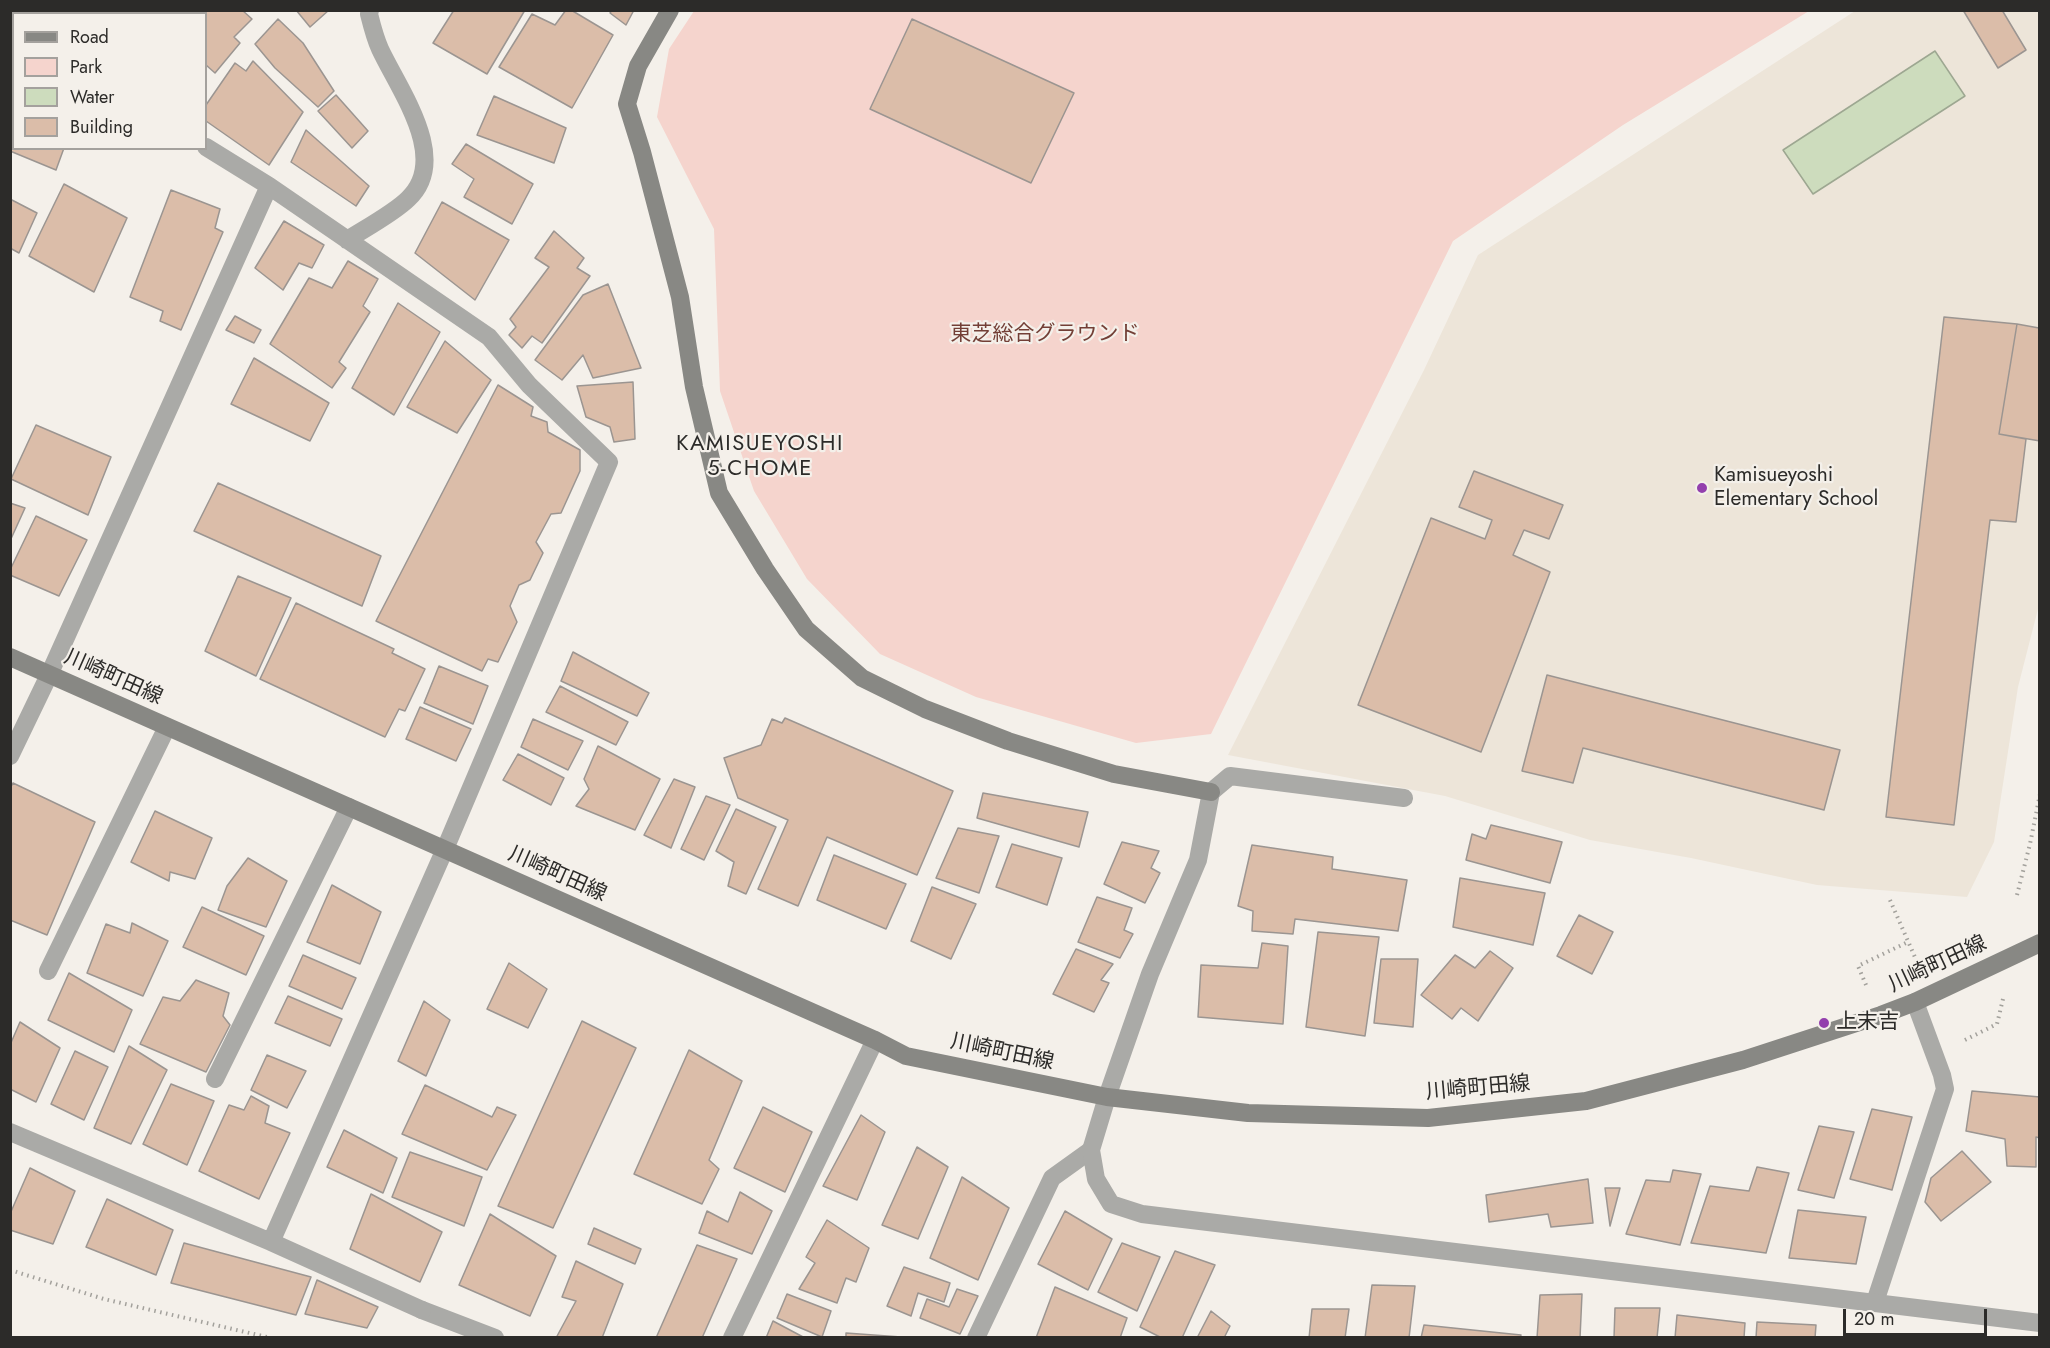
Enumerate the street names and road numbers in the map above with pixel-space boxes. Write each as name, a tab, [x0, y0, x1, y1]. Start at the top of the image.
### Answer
street label: 川崎町田線	[60, 645, 166, 711]
street label: 川崎町田線	[504, 842, 610, 908]
street label: 川崎町田線	[1885, 931, 1991, 999]
street label: 川崎町田線	[948, 1030, 1056, 1076]
street label: 川崎町田線	[1425, 1072, 1531, 1106]

